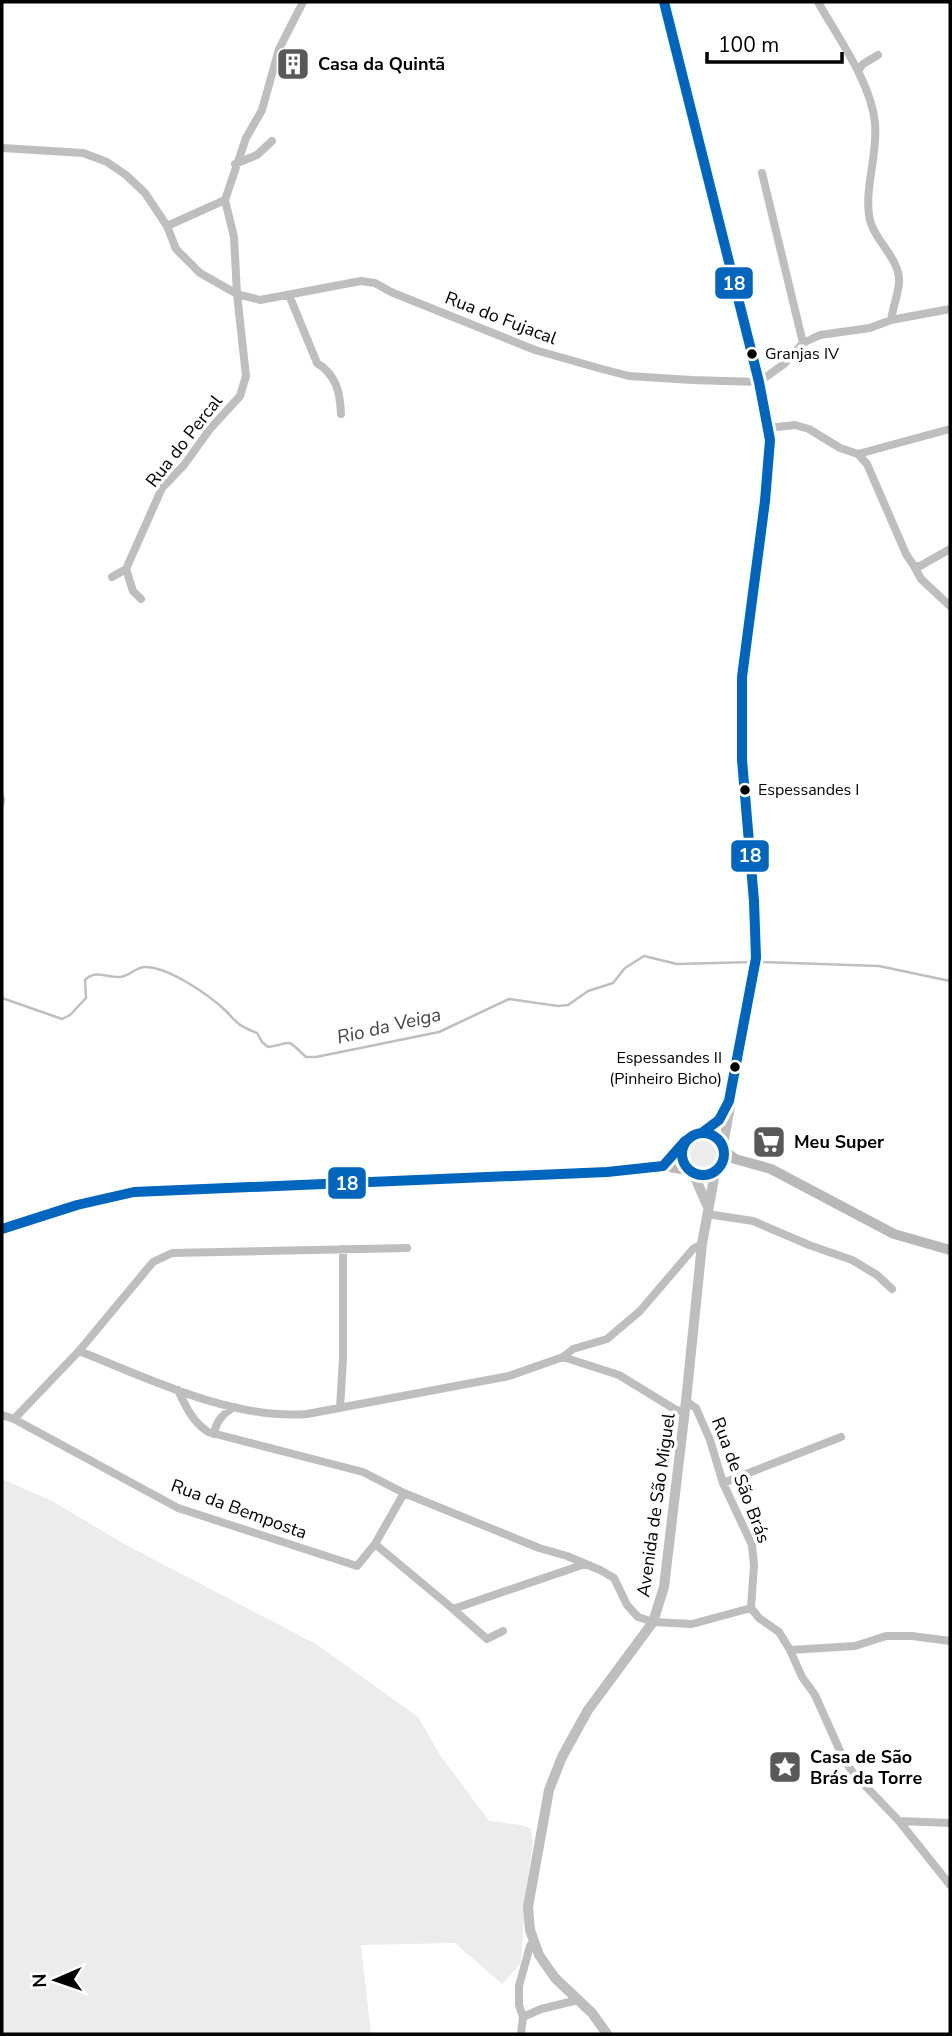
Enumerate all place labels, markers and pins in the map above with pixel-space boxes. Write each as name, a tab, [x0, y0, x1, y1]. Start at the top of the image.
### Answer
building icon: Casa da Quintã	[274, 45, 312, 83]
place label: Casa da Quintã	[318, 52, 445, 76]
place label: Granjas IV	[765, 343, 840, 365]
marker: Granjas IV	[745, 347, 759, 361]
place label: Espessandes I	[758, 779, 859, 801]
marker: Espessandes I	[738, 783, 752, 797]
place label: Espessandes II (Pinheiro Bicho)	[609, 1047, 722, 1090]
marker: Espessandes II (Pinheiro Bicho)	[728, 1060, 742, 1074]
supermarket icon: Meu Super	[750, 1123, 788, 1161]
place label: Meu Super	[794, 1130, 884, 1154]
place label: Casa de São Brás da Torre	[810, 1745, 922, 1790]
place icon: Casa de São Brás da Torre	[766, 1748, 804, 1786]

